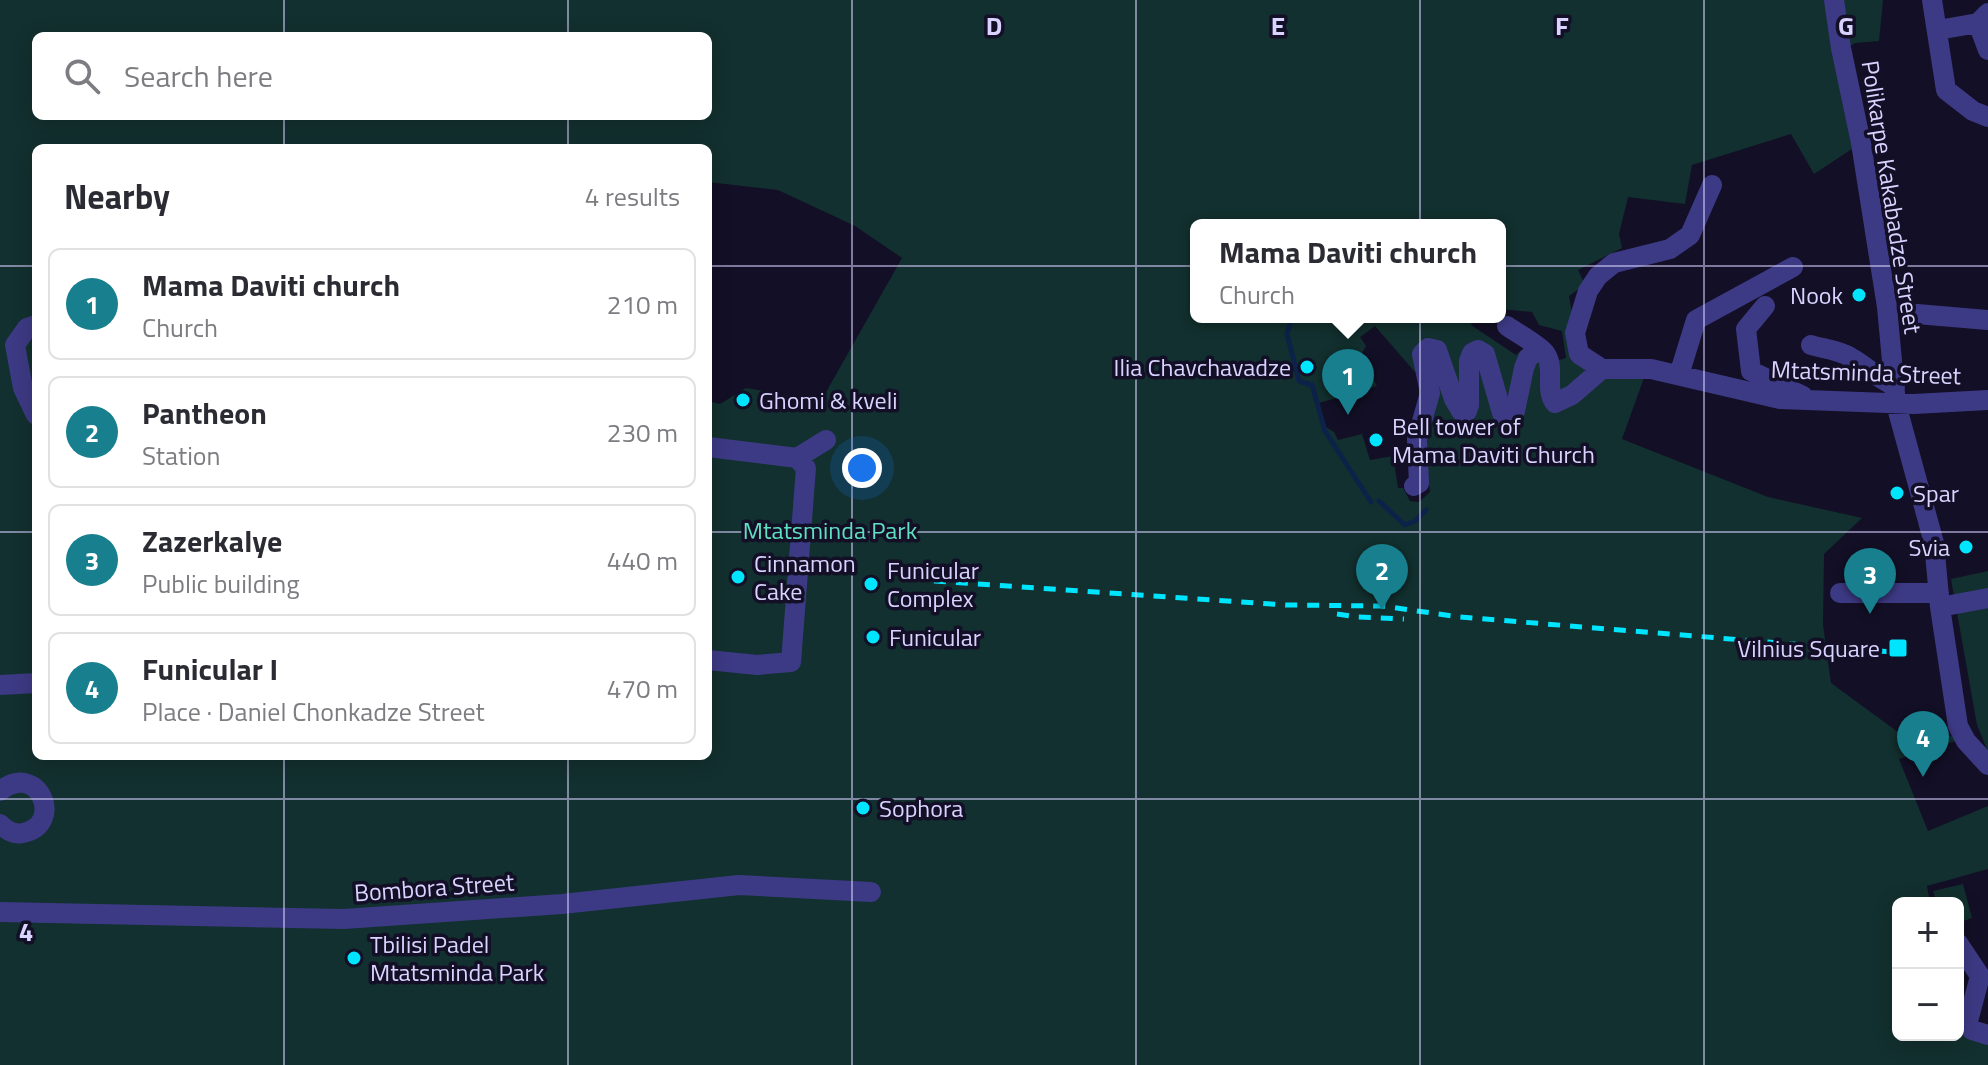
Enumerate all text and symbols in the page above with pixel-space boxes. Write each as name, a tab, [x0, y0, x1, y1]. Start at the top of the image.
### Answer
text: D	[986, 6, 1002, 45]
text: E	[1271, 6, 1285, 45]
text: F	[1555, 6, 1569, 45]
text: G	[1838, 6, 1854, 45]
search box	[32, 32, 712, 120]
text: Search here	[124, 53, 273, 99]
icon: search	[60, 54, 104, 98]
street label: Polikarpe Kakabadze Street	[1853, 58, 1931, 337]
text: Nearby	[64, 170, 170, 222]
text: 4 results	[585, 177, 680, 216]
popup	[1190, 219, 1506, 323]
text: Mama Daviti church	[1219, 229, 1477, 275]
text: Mama Daviti church	[142, 262, 400, 308]
text: Church	[1219, 275, 1295, 314]
place label: Nook	[1790, 277, 1843, 313]
text: 1	[85, 285, 99, 324]
text: 210 m	[607, 285, 678, 324]
marker: Nook	[1850, 286, 1868, 304]
text: Church	[142, 308, 218, 347]
place label: Ilia Chavchavadze	[1114, 349, 1291, 385]
pin: 1	[1322, 349, 1374, 415]
street label: Mtatsminda Street	[1770, 351, 1962, 393]
marker: Ilia Chavchavadze	[1298, 358, 1316, 376]
place label: Ghomi & kveli	[759, 382, 897, 418]
text: Pantheon	[142, 390, 267, 436]
marker: Ghomi & kveli	[734, 391, 752, 409]
place label: Bell tower of Mama Daviti Church	[1392, 408, 1595, 472]
text: 2	[85, 413, 99, 452]
text: 230 m	[607, 413, 678, 452]
marker: Bell tower of Mama Daviti Church	[1367, 431, 1385, 449]
text: Station	[142, 436, 221, 475]
your location	[842, 448, 882, 488]
place label: Spar	[1913, 475, 1959, 511]
marker: Spar	[1888, 484, 1906, 502]
park label: Mtatsminda Park	[743, 512, 918, 548]
text: Zazerkalye	[142, 518, 282, 564]
place label: Svia	[1908, 529, 1950, 565]
marker: Svia	[1957, 538, 1975, 556]
text: 3	[85, 541, 99, 580]
text: 440 m	[607, 541, 678, 580]
pin: 2	[1356, 544, 1408, 610]
place label: Cinnamon Cake	[754, 545, 856, 609]
pin: 3	[1844, 548, 1896, 614]
place label: Funicular Complex	[887, 552, 979, 616]
text: Public building	[142, 564, 300, 603]
marker: Cinnamon Cake	[729, 568, 747, 586]
marker: Funicular Complex	[862, 575, 880, 593]
place label: Funicular	[889, 619, 981, 655]
marker: Funicular	[864, 628, 882, 646]
place label: Vilnius Square	[1737, 630, 1880, 666]
marker: Vilnius Square	[1887, 637, 1909, 659]
text: Funicular I	[142, 646, 278, 692]
text: 4	[85, 669, 99, 708]
text: 470 m	[607, 669, 678, 708]
text: Place · Daniel Chonkadze Street	[142, 692, 485, 731]
pin: 4	[1897, 711, 1949, 777]
place label: Sophora	[879, 790, 963, 826]
marker: Sophora	[854, 799, 872, 817]
street label: Bombora Street	[353, 863, 516, 911]
map controls	[1892, 897, 1964, 1041]
button: +	[1892, 897, 1964, 969]
text: 4	[19, 912, 33, 951]
place label: Tbilisi Padel Mtatsminda Park	[370, 926, 545, 990]
marker: Tbilisi Padel Mtatsminda Park	[345, 949, 363, 967]
button: −	[1892, 969, 1964, 1041]

